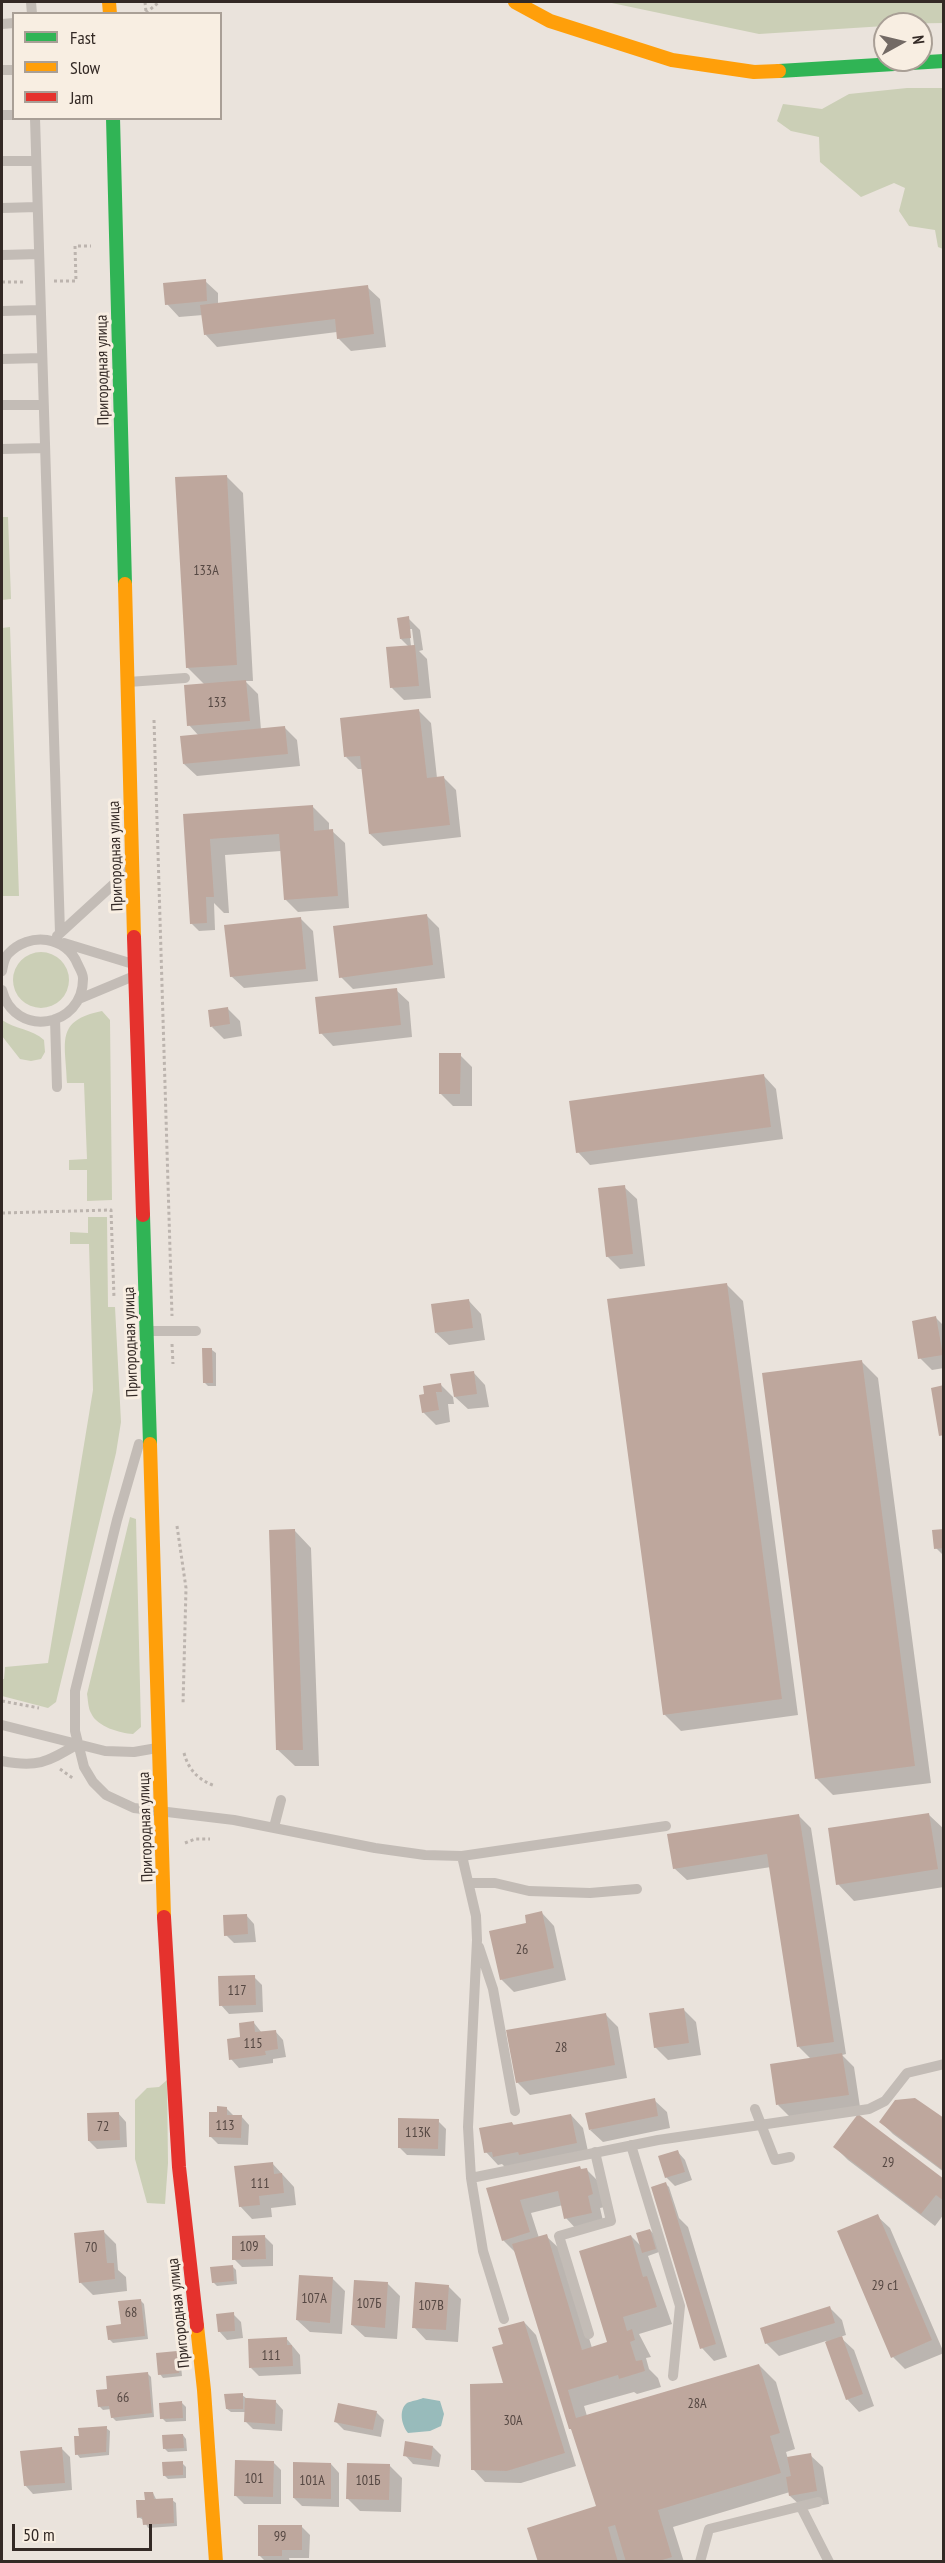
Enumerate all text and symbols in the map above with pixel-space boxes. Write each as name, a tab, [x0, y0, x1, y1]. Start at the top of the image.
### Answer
legend	[12, 12, 222, 120]
north arrow	[873, 12, 933, 72]
text: Fast	[70, 26, 96, 49]
text: N	[908, 34, 929, 45]
text: Slow	[70, 56, 100, 79]
text: Jam	[70, 86, 93, 109]
street label: Пригородная улица	[92, 315, 114, 425]
house number: 133А	[193, 563, 219, 579]
house number: 133	[208, 695, 226, 711]
street label: Пригородная улица	[104, 800, 128, 912]
street label: Пригородная улица	[119, 1286, 143, 1398]
street label: Пригородная улица	[134, 1771, 158, 1883]
house number: 26	[516, 1942, 528, 1958]
house number: 117	[228, 1983, 246, 1999]
house number: 115	[244, 2036, 262, 2052]
house number: 28	[555, 2040, 567, 2056]
house number: 113	[216, 2118, 234, 2134]
house number: 72	[97, 2119, 109, 2135]
house number: 113К	[405, 2125, 431, 2141]
house number: 29	[882, 2155, 894, 2171]
house number: 111	[251, 2176, 269, 2192]
house number: 109	[240, 2239, 258, 2255]
house number: 70	[85, 2240, 97, 2256]
street label: Пригородная улица	[164, 2257, 194, 2369]
house number: 29 с1	[872, 2278, 898, 2294]
house number: 107А	[301, 2291, 327, 2307]
house number: 107Б	[356, 2296, 382, 2312]
house number: 107В	[418, 2298, 444, 2314]
house number: 68	[125, 2305, 137, 2321]
house number: 111	[262, 2348, 280, 2364]
house number: 66	[117, 2390, 129, 2406]
house number: 28А	[687, 2396, 707, 2412]
house number: 30А	[503, 2413, 523, 2429]
house number: 101	[245, 2471, 263, 2487]
house number: 101А	[299, 2473, 325, 2489]
house number: 101Б	[355, 2473, 381, 2489]
scale bar	[15, 2512, 154, 2550]
text: 50 m	[23, 2523, 55, 2546]
house number: 99	[274, 2529, 286, 2545]

